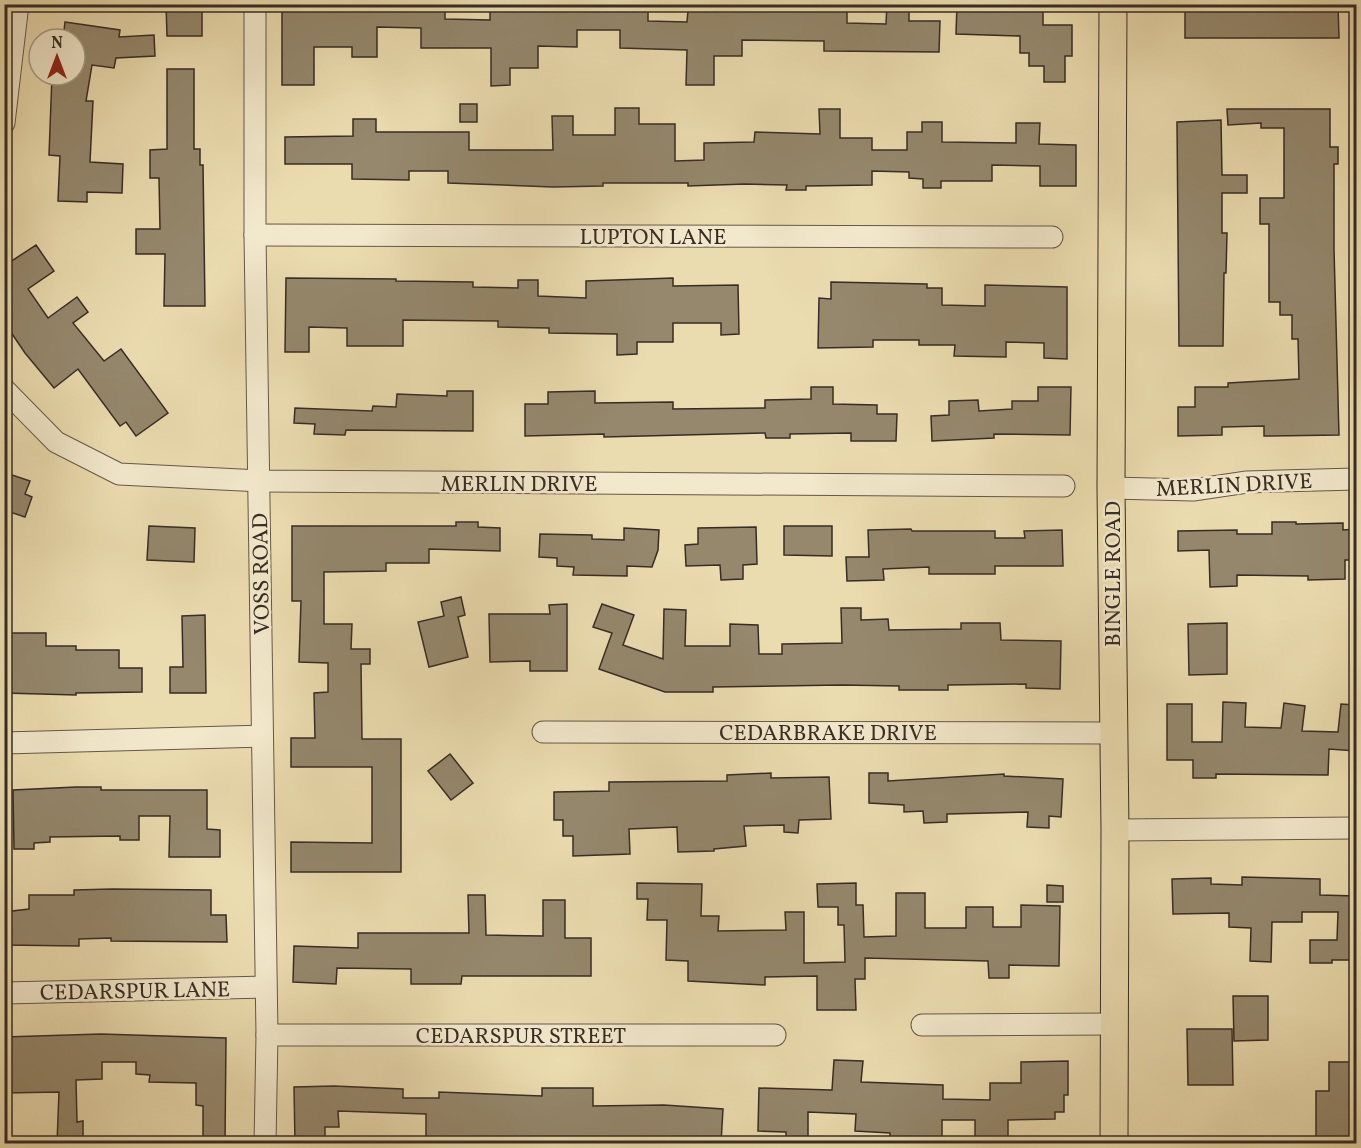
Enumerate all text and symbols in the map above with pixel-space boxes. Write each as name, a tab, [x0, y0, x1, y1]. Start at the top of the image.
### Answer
north arrow	[27, 27, 87, 87]
text: N	[51, 33, 63, 55]
street label: LUPTON LANE	[580, 223, 726, 254]
street label: MERLIN DRIVE	[1155, 467, 1313, 506]
street label: MERLIN DRIVE	[441, 470, 597, 501]
street label: BINGLE ROAD	[1099, 501, 1130, 647]
street label: VOSS ROAD	[246, 513, 279, 635]
street label: CEDARBRAKE DRIVE	[719, 719, 937, 750]
street label: CEDARSPUR LANE	[40, 975, 230, 1010]
street label: CEDARSPUR STREET	[416, 1022, 626, 1053]

